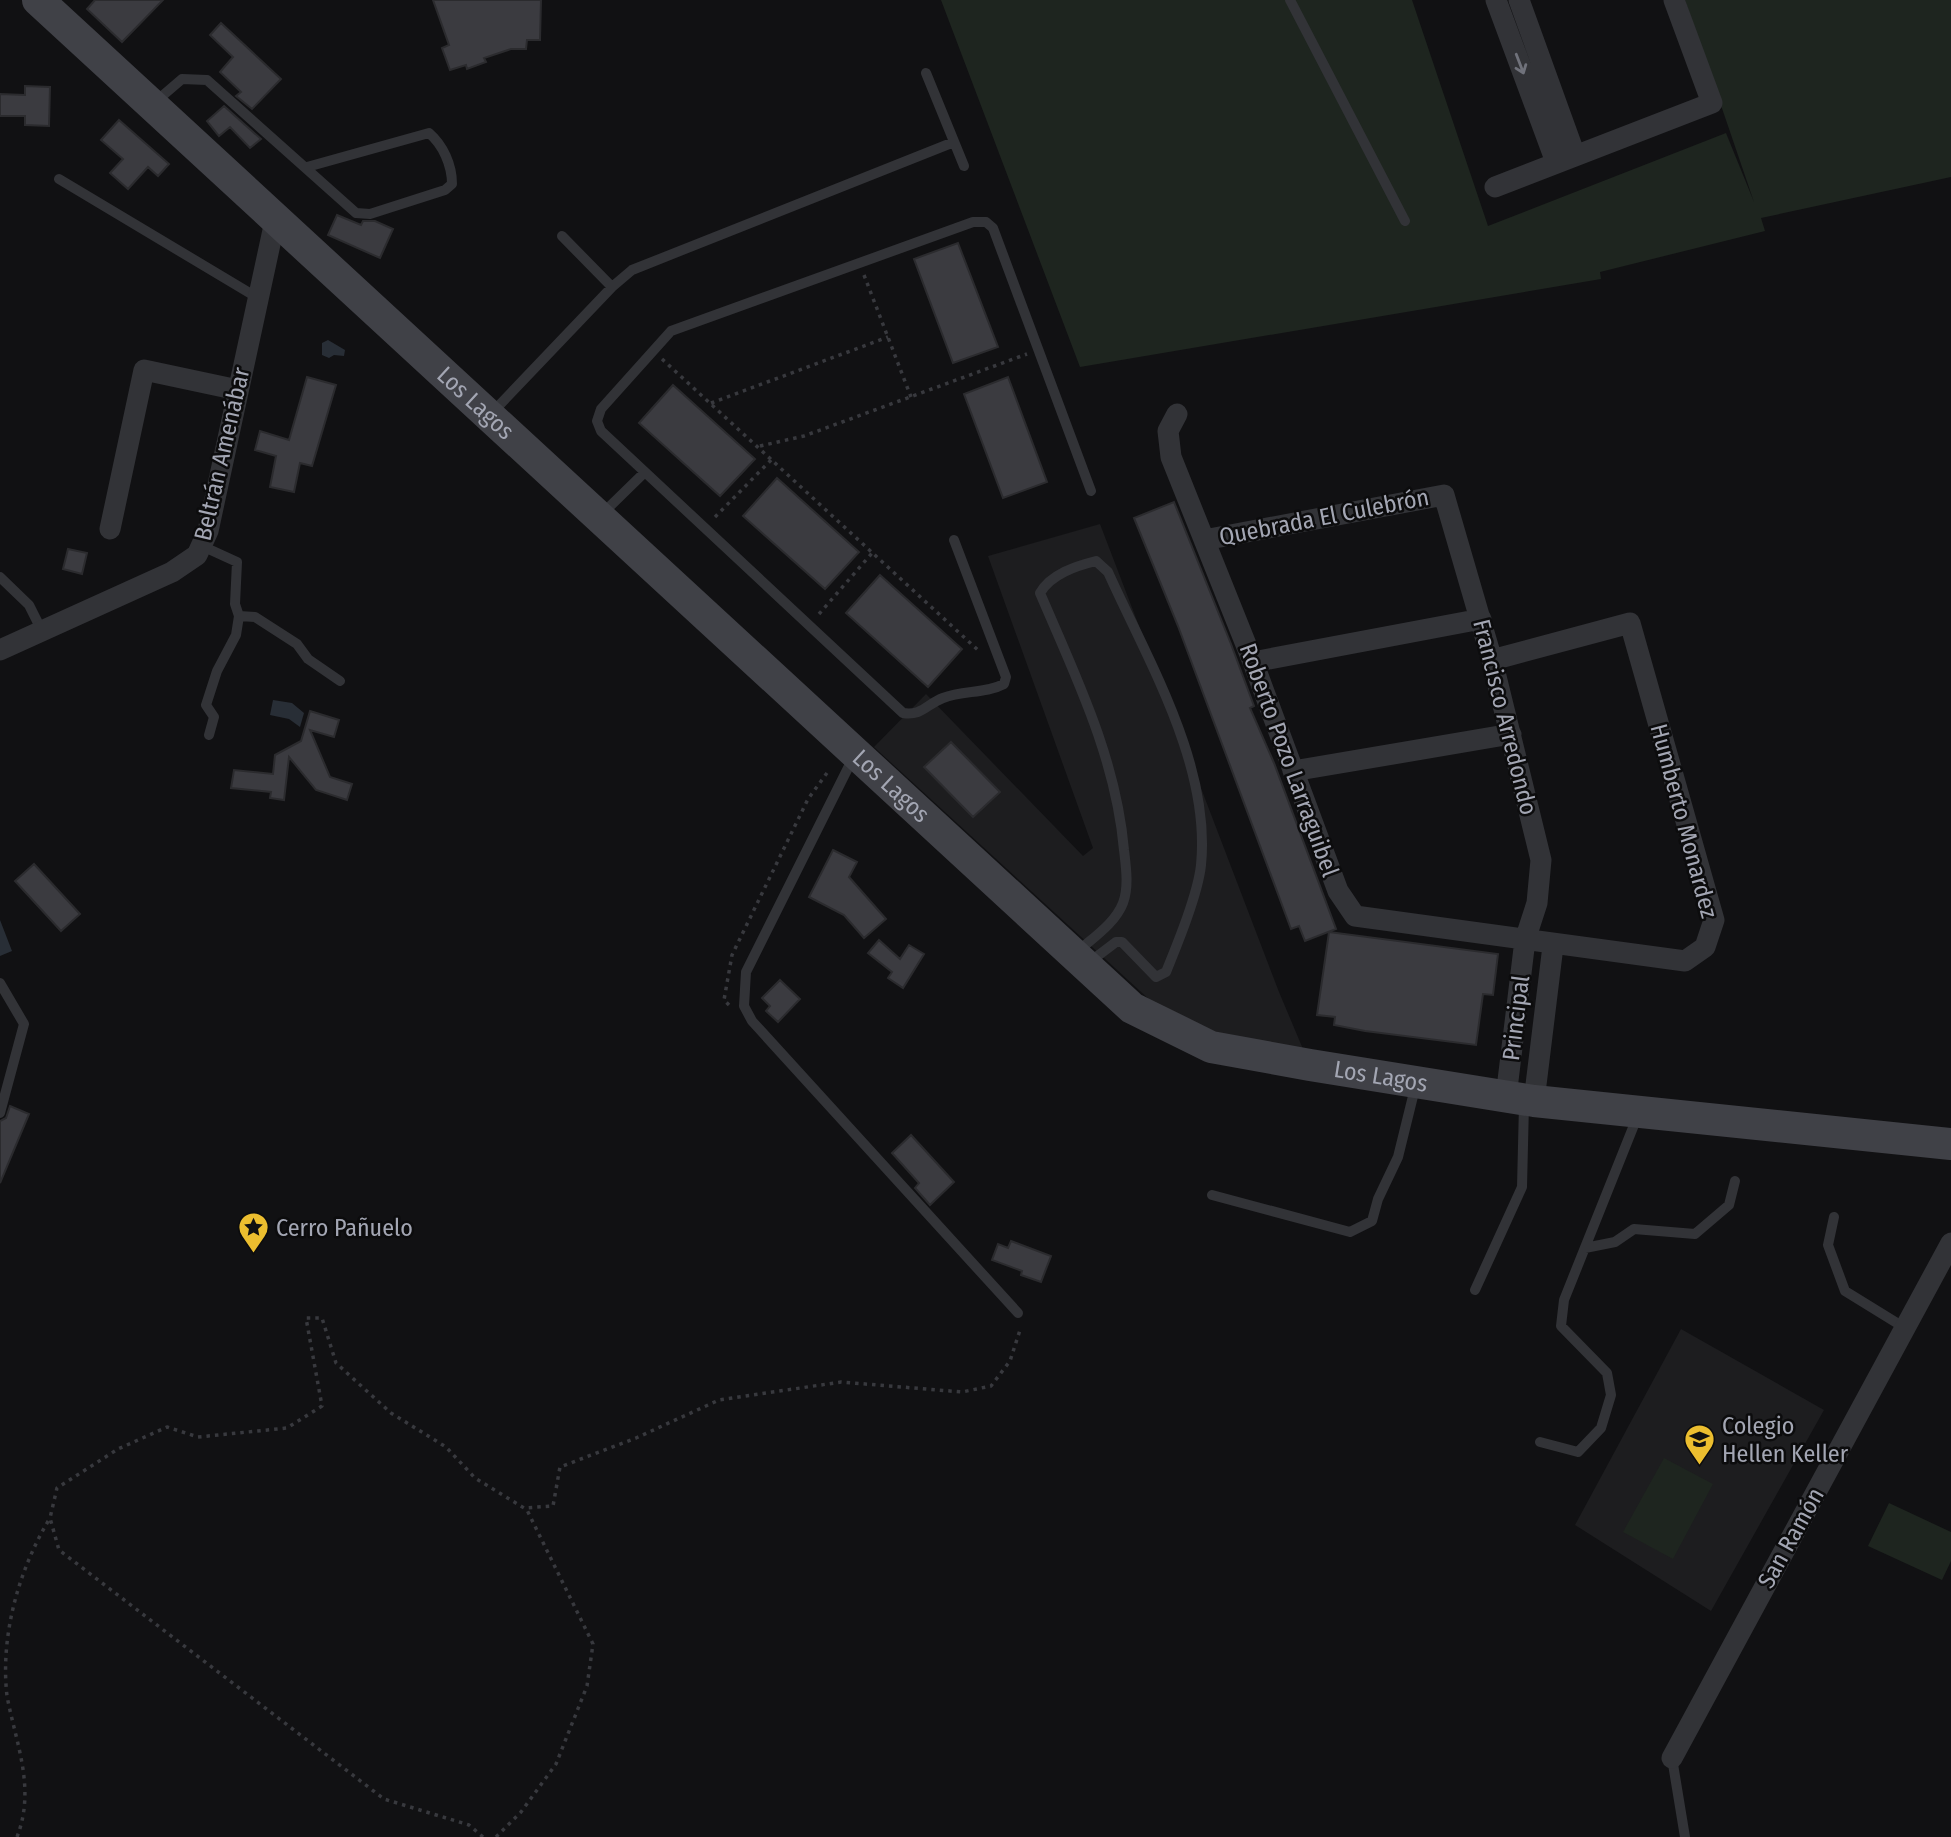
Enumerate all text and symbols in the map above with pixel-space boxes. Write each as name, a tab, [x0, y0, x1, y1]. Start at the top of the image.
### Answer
one-way arrow	[1514, 52, 1527, 74]
street label: Los Lagos	[431, 361, 520, 445]
street label: Beltrán Amenábar	[188, 364, 256, 543]
street label: Quebrada El Culebrón	[1217, 483, 1431, 551]
street label: Francisco Arredondo	[1467, 616, 1543, 818]
street label: Roberto Pozo Larraguibel	[1234, 639, 1344, 881]
street label: Humberto Monardez	[1645, 721, 1723, 921]
street label: Los Lagos	[847, 744, 935, 828]
street label: Principal	[1497, 974, 1535, 1062]
street label: Los Lagos	[1332, 1055, 1430, 1098]
place icon: Cerro Pañuelo	[236, 1211, 270, 1255]
place label: Cerro Pañuelo	[276, 1214, 413, 1242]
place label: Colegio Hellen Keller	[1722, 1412, 1849, 1468]
school or university icon: Colegio Hellen Keller	[1682, 1423, 1716, 1467]
street label: San Ramón	[1752, 1483, 1830, 1593]

